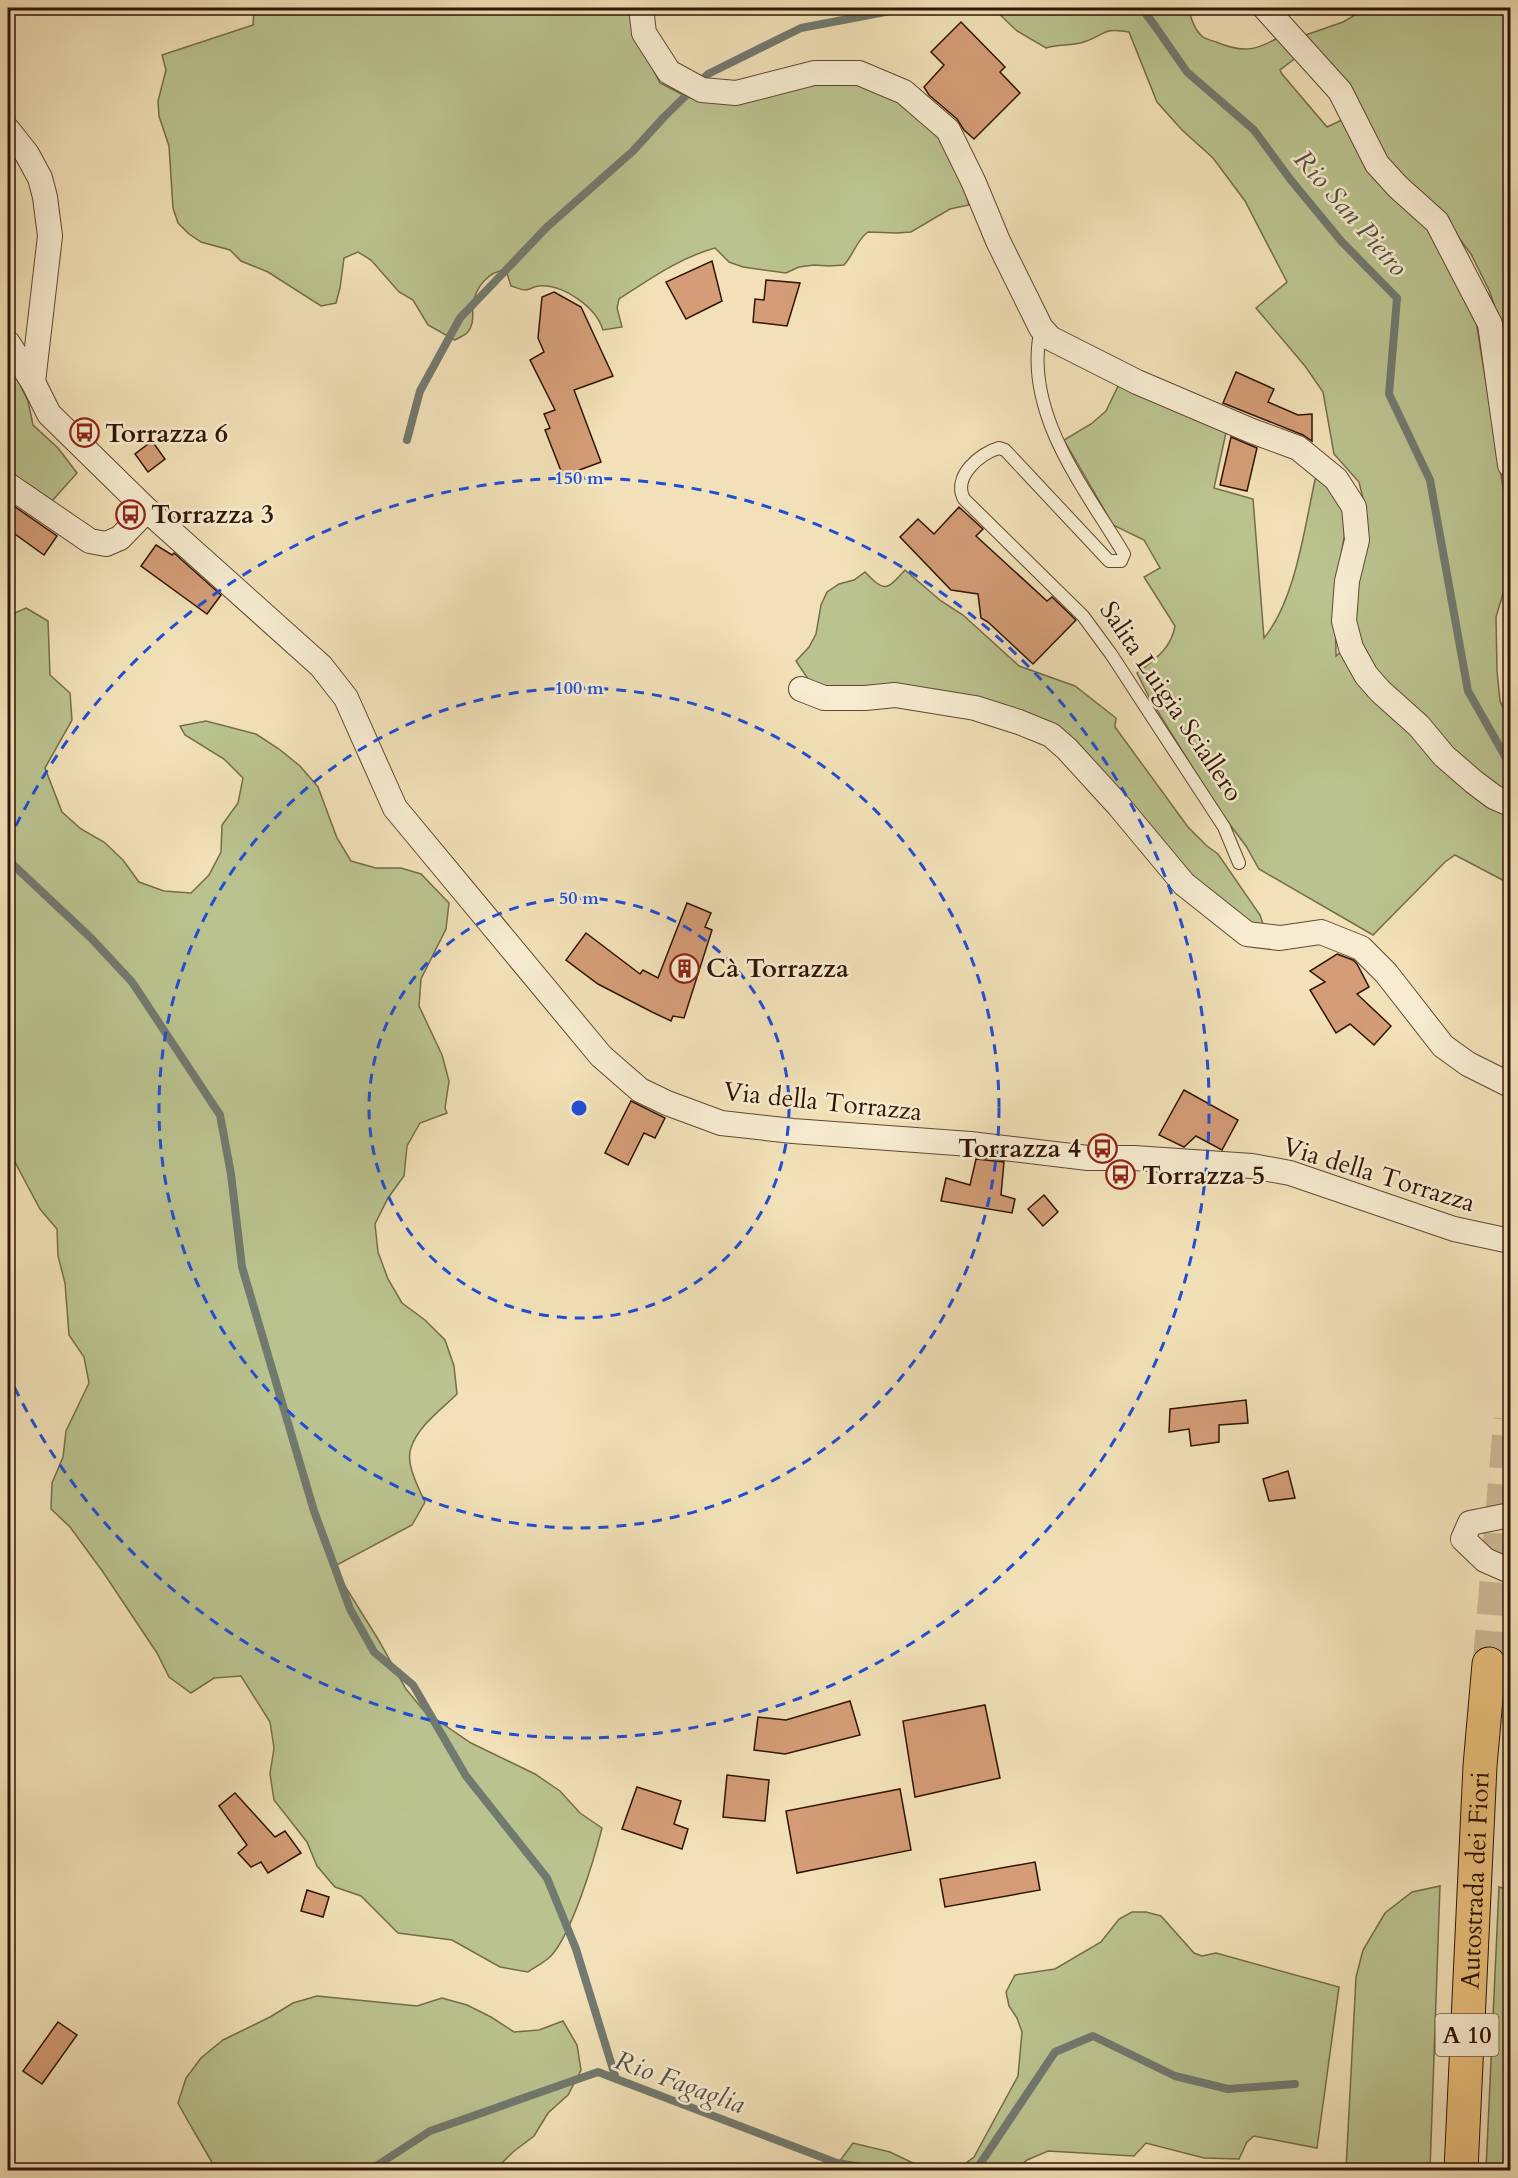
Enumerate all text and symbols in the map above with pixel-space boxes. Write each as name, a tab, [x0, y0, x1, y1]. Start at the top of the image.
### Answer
water label: Rio San Pietro	[1285, 142, 1416, 285]
place label: Torrazza 6	[105, 416, 228, 451]
bus stop icon: Torrazza 6	[68, 417, 100, 449]
text: 150 m	[554, 466, 604, 491]
place label: Torrazza 3	[151, 497, 274, 532]
bus stop icon: Torrazza 3	[114, 498, 146, 530]
street label: Salita Luigia Sciallero	[1092, 594, 1252, 808]
text: 100 m	[554, 676, 604, 701]
text: 50 m	[559, 886, 599, 911]
place label: Cà Torrazza	[706, 951, 849, 986]
building icon: Cà Torrazza	[669, 952, 701, 984]
street label: Via della Torrazza	[722, 1074, 924, 1129]
centre of rings	[569, 1098, 589, 1118]
street label: Via della Torrazza	[1278, 1129, 1479, 1220]
place label: Torrazza 4	[958, 1131, 1081, 1166]
bus stop icon: Torrazza 4	[1086, 1132, 1118, 1164]
place label: Torrazza 5	[1142, 1158, 1265, 1193]
bus stop icon: Torrazza 5	[1105, 1159, 1137, 1191]
street label: Autostrada dei Fiori	[1453, 1771, 1498, 1990]
road number: A 10	[1436, 2014, 1498, 2056]
water label: Rio Fagaglia	[610, 2042, 750, 2123]

